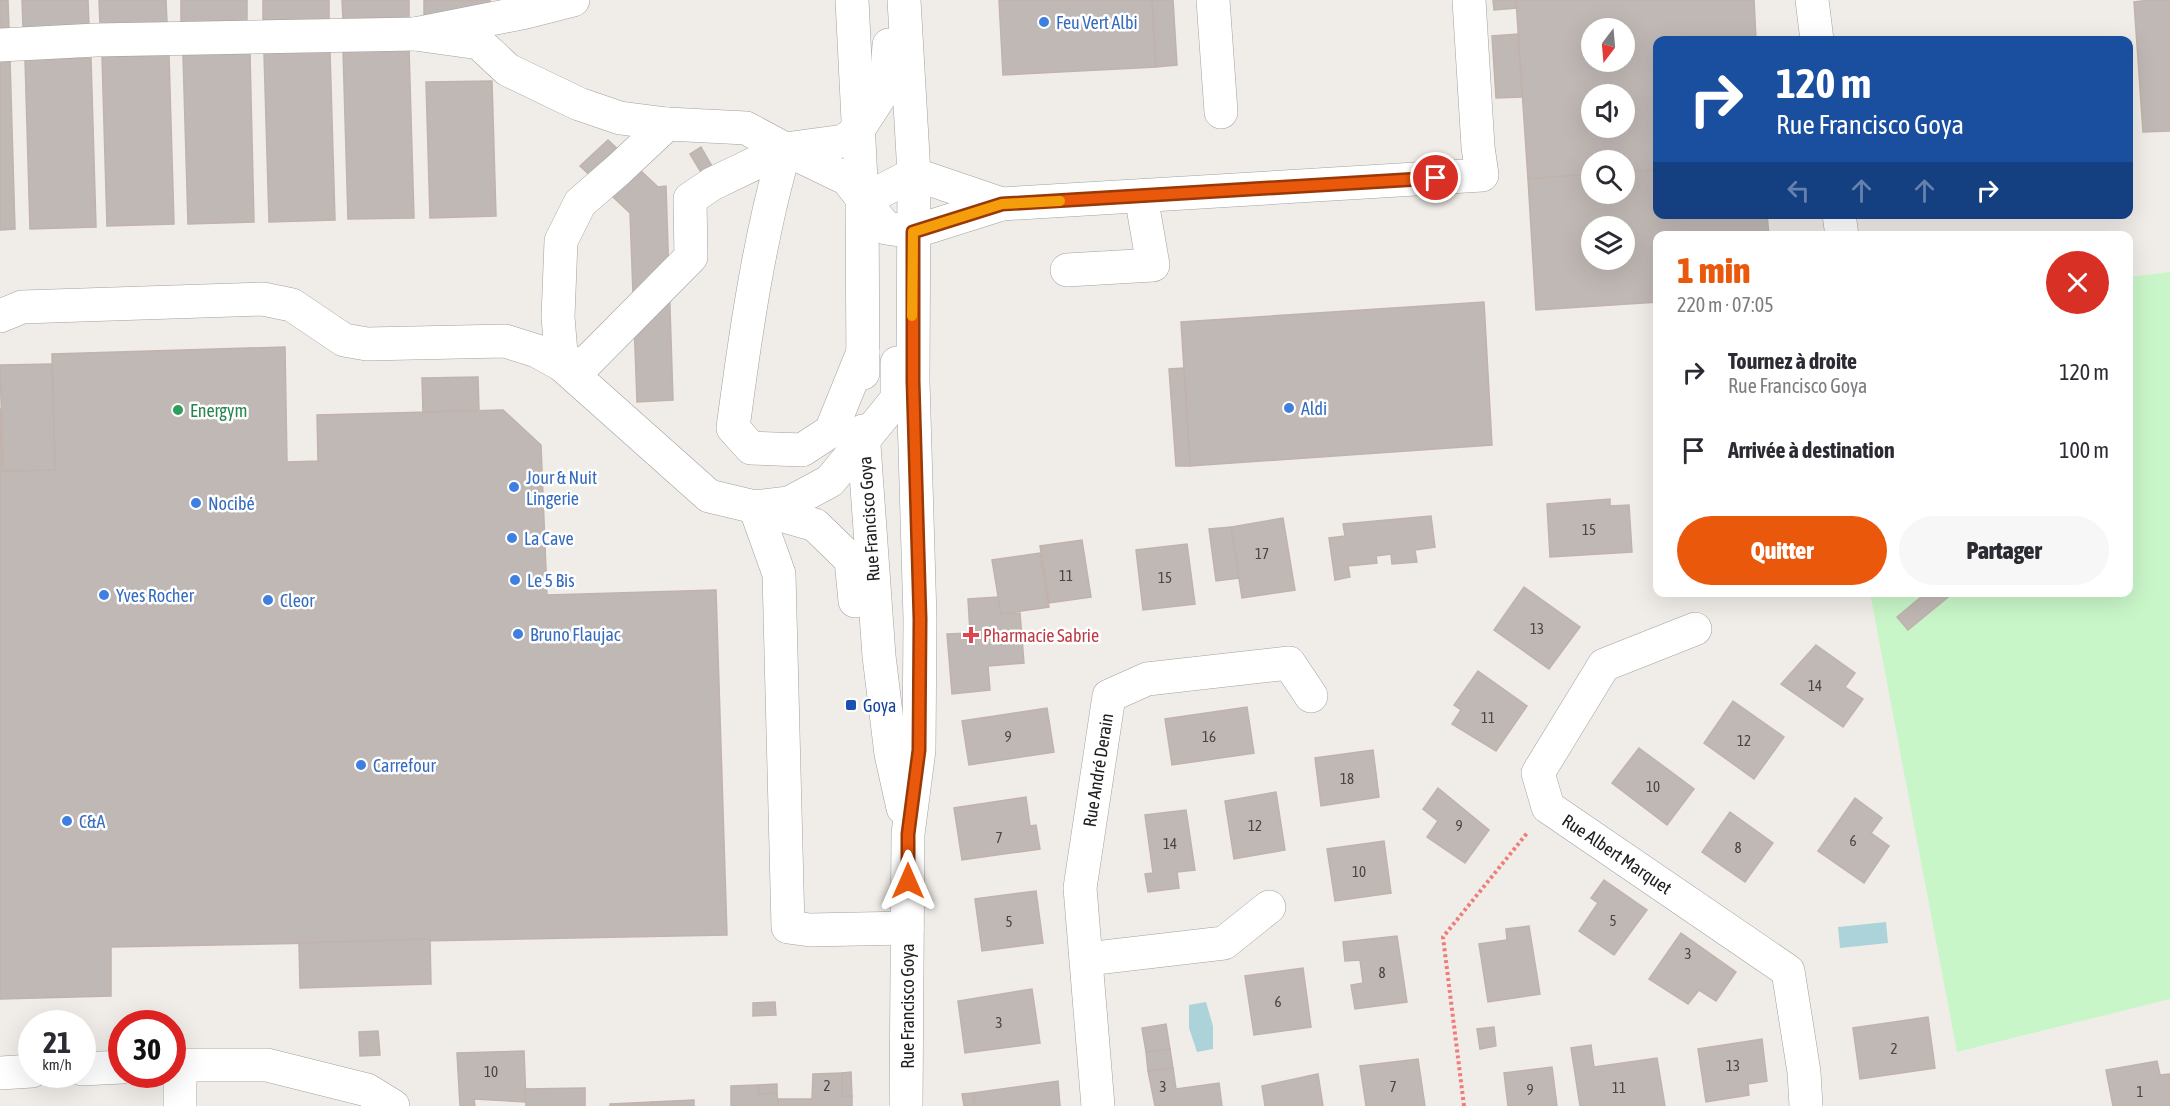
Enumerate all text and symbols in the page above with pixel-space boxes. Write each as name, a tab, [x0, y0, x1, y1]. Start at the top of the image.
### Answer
place label: Feu Vert Albi	[1056, 12, 1138, 33]
marker: Feu Vert Albi	[1037, 15, 1051, 29]
north arrow	[1581, 18, 1635, 72]
map controls	[1581, 18, 1635, 270]
text: 120 m	[1776, 59, 1871, 107]
icon: right	[1677, 60, 1755, 138]
button: sound	[1581, 84, 1635, 138]
text: Rue Francisco Goya	[1776, 109, 1964, 140]
button: search	[1581, 150, 1635, 204]
pin	[1410, 152, 1461, 203]
icon: arrive	[1419, 161, 1452, 194]
icon: left	[1782, 174, 1815, 207]
icon: ahead	[1845, 174, 1878, 207]
icon: ahead	[1908, 174, 1941, 207]
icon: right	[1971, 174, 2004, 207]
button: layers	[1581, 216, 1635, 270]
text: 1 min	[1677, 249, 1751, 291]
button: close	[2046, 251, 2109, 314]
text: 220 m · 07:05	[1677, 293, 1774, 316]
text: Tournez à droite	[1728, 348, 1857, 374]
icon: right	[1677, 356, 1710, 389]
text: 120 m	[2059, 359, 2109, 385]
text: Rue Francisco Goya	[1728, 374, 1867, 397]
place label: Aldi	[1301, 398, 1327, 419]
place label: Energym	[190, 400, 247, 421]
marker: Aldi	[1282, 401, 1296, 415]
marker: Energym	[171, 403, 185, 417]
icon: arrive	[1677, 434, 1710, 467]
text: Arrivée à destination	[1728, 437, 1895, 463]
text: 100 m	[2059, 437, 2109, 463]
street label: Rue Francisco Goya	[854, 456, 884, 582]
place label: Jour & Nuit Lingerie	[526, 467, 597, 509]
marker: Jour & Nuit Lingerie	[507, 480, 521, 494]
place label: Nocibé	[208, 493, 255, 514]
marker: Nocibé	[189, 496, 203, 510]
button: Quitter	[1677, 516, 1887, 585]
button: Partager	[1899, 516, 2109, 585]
house number: 15	[1582, 521, 1596, 538]
place label: La Cave	[524, 528, 574, 549]
marker: La Cave	[505, 531, 519, 545]
house number: 17	[1255, 545, 1269, 562]
house number: 11	[1059, 567, 1073, 584]
house number: 15	[1158, 569, 1172, 586]
place label: Le 5 Bis	[527, 570, 575, 591]
marker: Le 5 Bis	[508, 573, 522, 587]
place label: Yves Rocher	[116, 585, 195, 606]
marker: Yves Rocher	[97, 588, 111, 602]
place label: Cleor	[280, 590, 315, 611]
marker: Cleor	[261, 593, 275, 607]
house number: 13	[1530, 620, 1544, 637]
place label: Bruno Flaujac	[530, 624, 621, 645]
place label: Pharmacie Sabrie	[983, 625, 1099, 646]
marker: Bruno Flaujac	[511, 627, 525, 641]
marker: Pharmacie Sabrie	[964, 628, 978, 642]
house number: 14	[1808, 677, 1822, 694]
place label: Goya	[863, 695, 896, 716]
marker: Goya	[844, 698, 858, 712]
house number: 11	[1481, 709, 1495, 726]
street label: Rue André Derain	[1079, 712, 1117, 828]
house number: 9	[1004, 728, 1012, 745]
house number: 16	[1202, 728, 1216, 745]
house number: 12	[1737, 732, 1751, 749]
place label: Carrefour	[373, 755, 436, 776]
marker: Carrefour	[354, 758, 368, 772]
house number: 18	[1340, 770, 1354, 787]
house number: 10	[1646, 778, 1660, 795]
street label: Rue Albert Marquet	[1558, 810, 1676, 898]
place label: C&A	[79, 811, 105, 832]
marker: C&A	[60, 814, 74, 828]
house number: 12	[1248, 817, 1262, 834]
house number: 9	[1455, 817, 1463, 834]
house number: 7	[995, 829, 1003, 846]
house number: 6	[1849, 832, 1857, 849]
house number: 14	[1163, 835, 1177, 852]
house number: 8	[1734, 839, 1742, 856]
position arrow	[876, 849, 940, 913]
house number: 10	[1352, 863, 1366, 880]
house number: 5	[1609, 912, 1617, 929]
house number: 5	[1005, 913, 1013, 930]
street label: Rue Francisco Goya	[897, 943, 918, 1069]
house number: 3	[1684, 945, 1692, 962]
house number: 8	[1378, 964, 1386, 981]
house number: 6	[1274, 993, 1282, 1010]
speed limit sign: 30	[108, 1010, 186, 1088]
house number: 3	[995, 1014, 1003, 1031]
text: 21	[43, 1025, 71, 1059]
house number: 2	[1890, 1040, 1898, 1057]
text: km/h	[42, 1056, 72, 1073]
house number: 13	[1726, 1057, 1740, 1074]
house number: 10	[484, 1063, 498, 1080]
house number: 2	[823, 1077, 831, 1094]
house number: 3	[1159, 1078, 1167, 1095]
house number: 7	[1389, 1078, 1397, 1095]
house number: 11	[1612, 1079, 1626, 1096]
house number: 9	[1526, 1081, 1534, 1098]
house number: 1	[2136, 1083, 2144, 1100]

